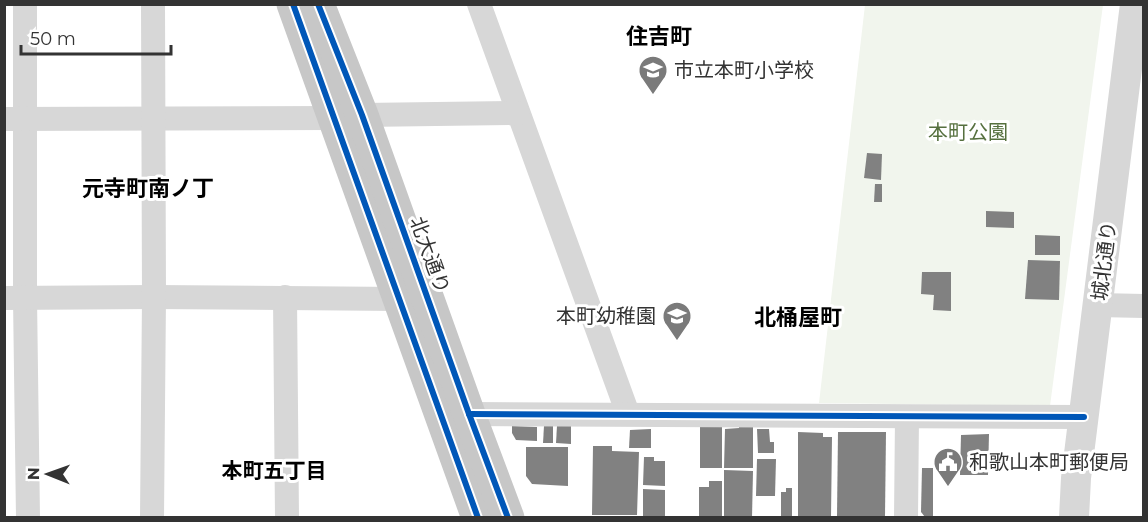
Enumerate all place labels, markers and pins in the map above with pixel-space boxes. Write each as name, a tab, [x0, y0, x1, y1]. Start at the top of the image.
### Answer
school or university icon: 市立本町小学校	[637, 54, 669, 96]
place label: 市立本町小学校	[674, 58, 814, 82]
school or university icon: 本町幼稚園	[661, 300, 693, 342]
place label: 本町幼稚園	[556, 304, 656, 328]
public building icon: 和歌山本町郵便局	[932, 446, 964, 488]
place label: 和歌山本町郵便局	[969, 450, 1129, 474]

